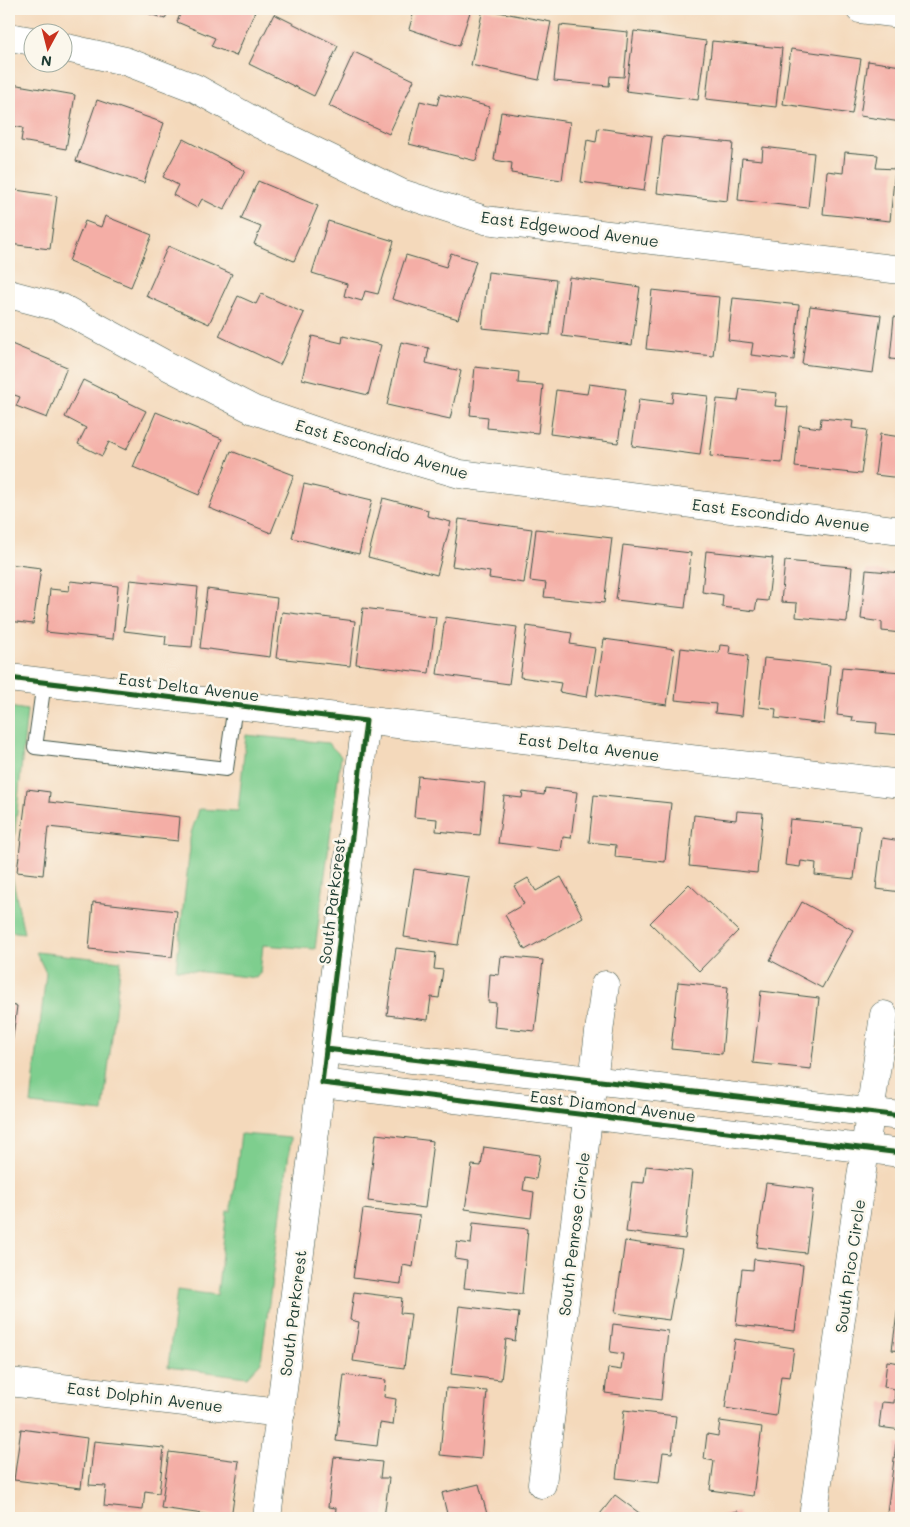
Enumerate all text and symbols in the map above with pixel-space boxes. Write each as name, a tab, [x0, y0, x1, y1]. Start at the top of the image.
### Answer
north arrow	[22, 22, 72, 72]
text: N	[40, 51, 53, 71]
street label: East Edgewood Avenue	[480, 206, 660, 251]
street label: East Escondido Avenue	[293, 414, 471, 483]
street label: East Escondido Avenue	[691, 493, 871, 536]
street label: East Delta Avenue	[118, 667, 261, 706]
street label: East Delta Avenue	[518, 727, 661, 766]
street label: South Parkcrest	[313, 837, 350, 965]
street label: East Diamond Avenue	[529, 1085, 697, 1126]
street label: South Penrose Circle	[553, 1151, 594, 1317]
street label: South Pico Circle	[830, 1198, 869, 1334]
street label: South Parkcrest	[274, 1249, 311, 1377]
street label: East Dolphin Avenue	[66, 1377, 224, 1416]

